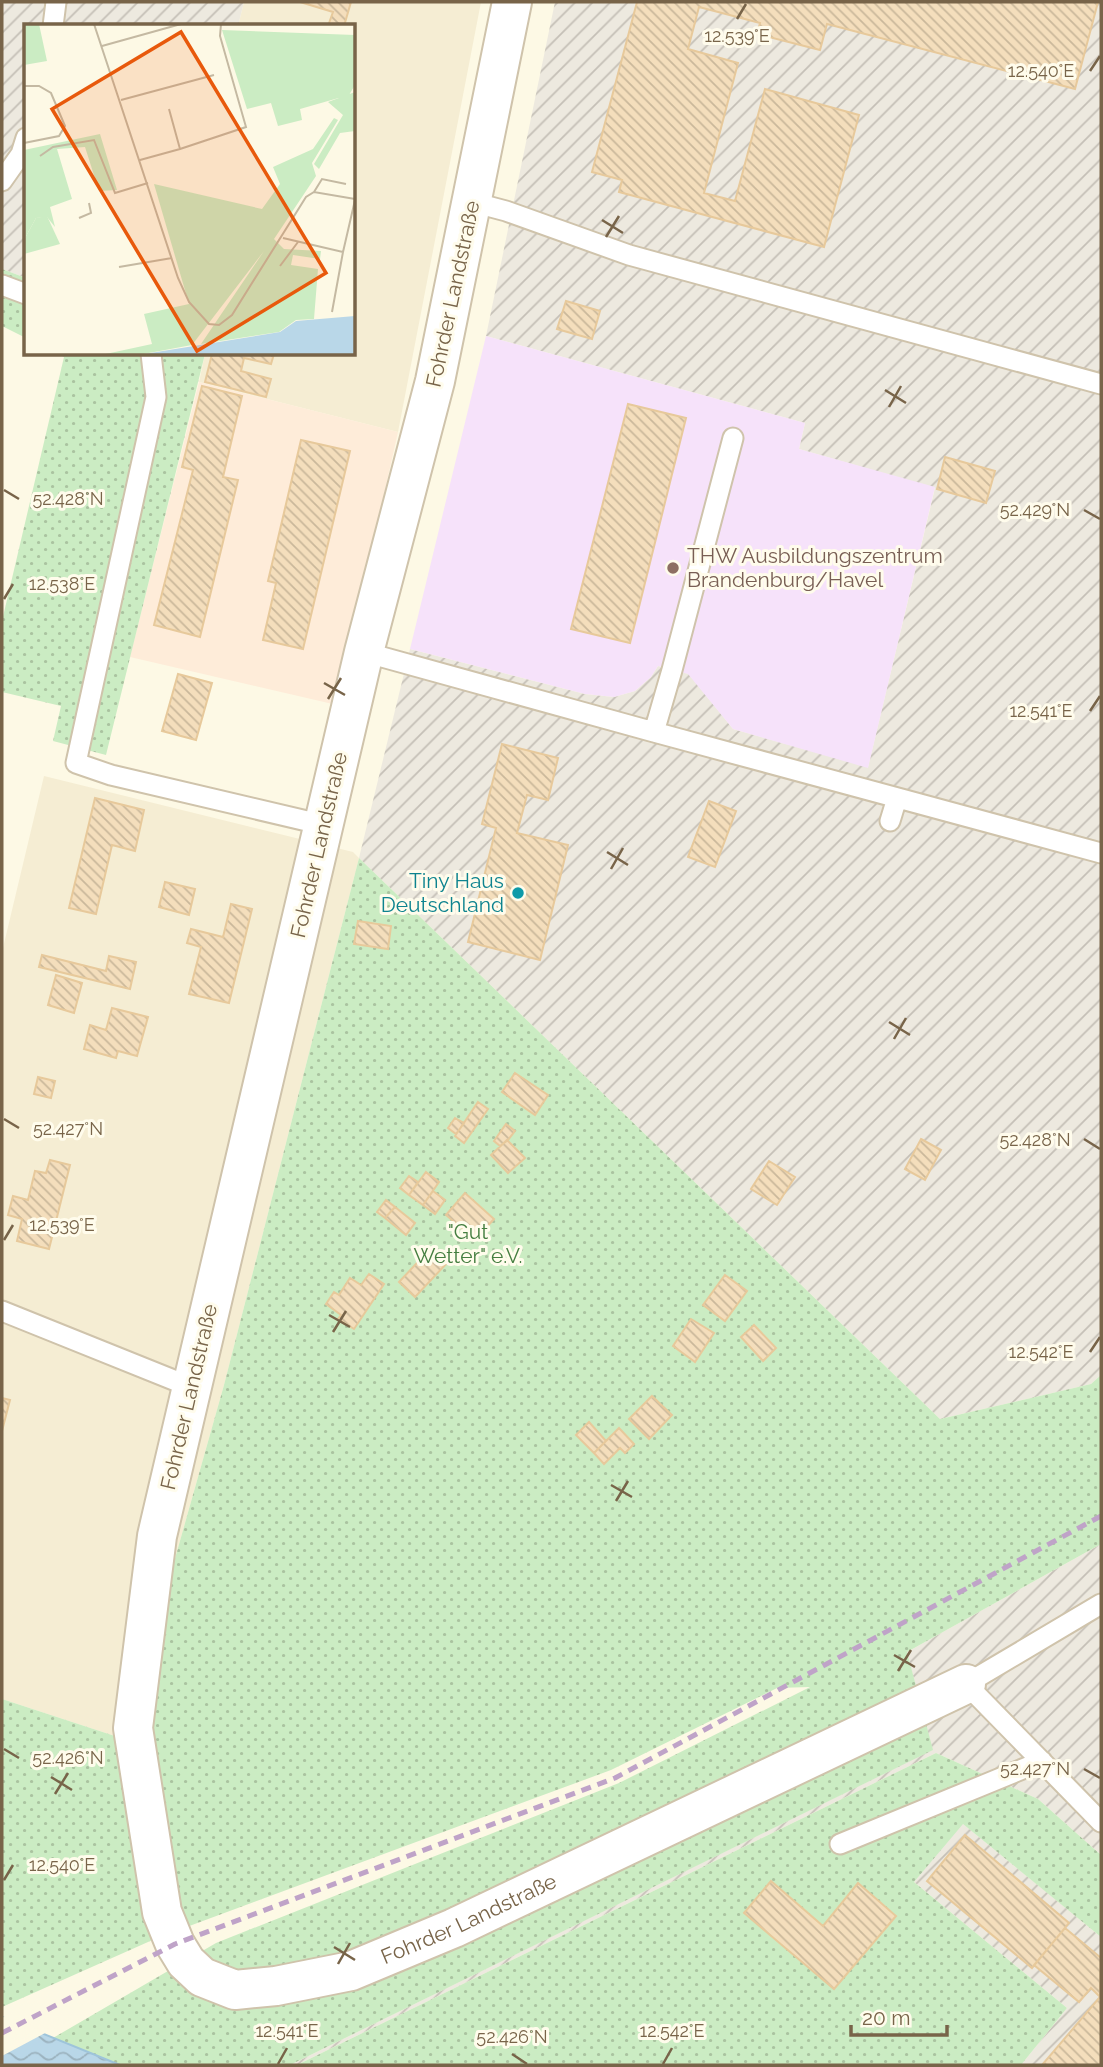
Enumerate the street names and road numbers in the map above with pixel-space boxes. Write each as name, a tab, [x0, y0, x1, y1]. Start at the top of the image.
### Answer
street label: Fohrder Landstraße	[421, 198, 484, 389]
street label: Fohrder Landstraße	[285, 750, 352, 940]
street label: Fohrder Landstraße	[155, 1302, 222, 1492]
street label: Fohrder Landstraße	[377, 1868, 560, 1969]

